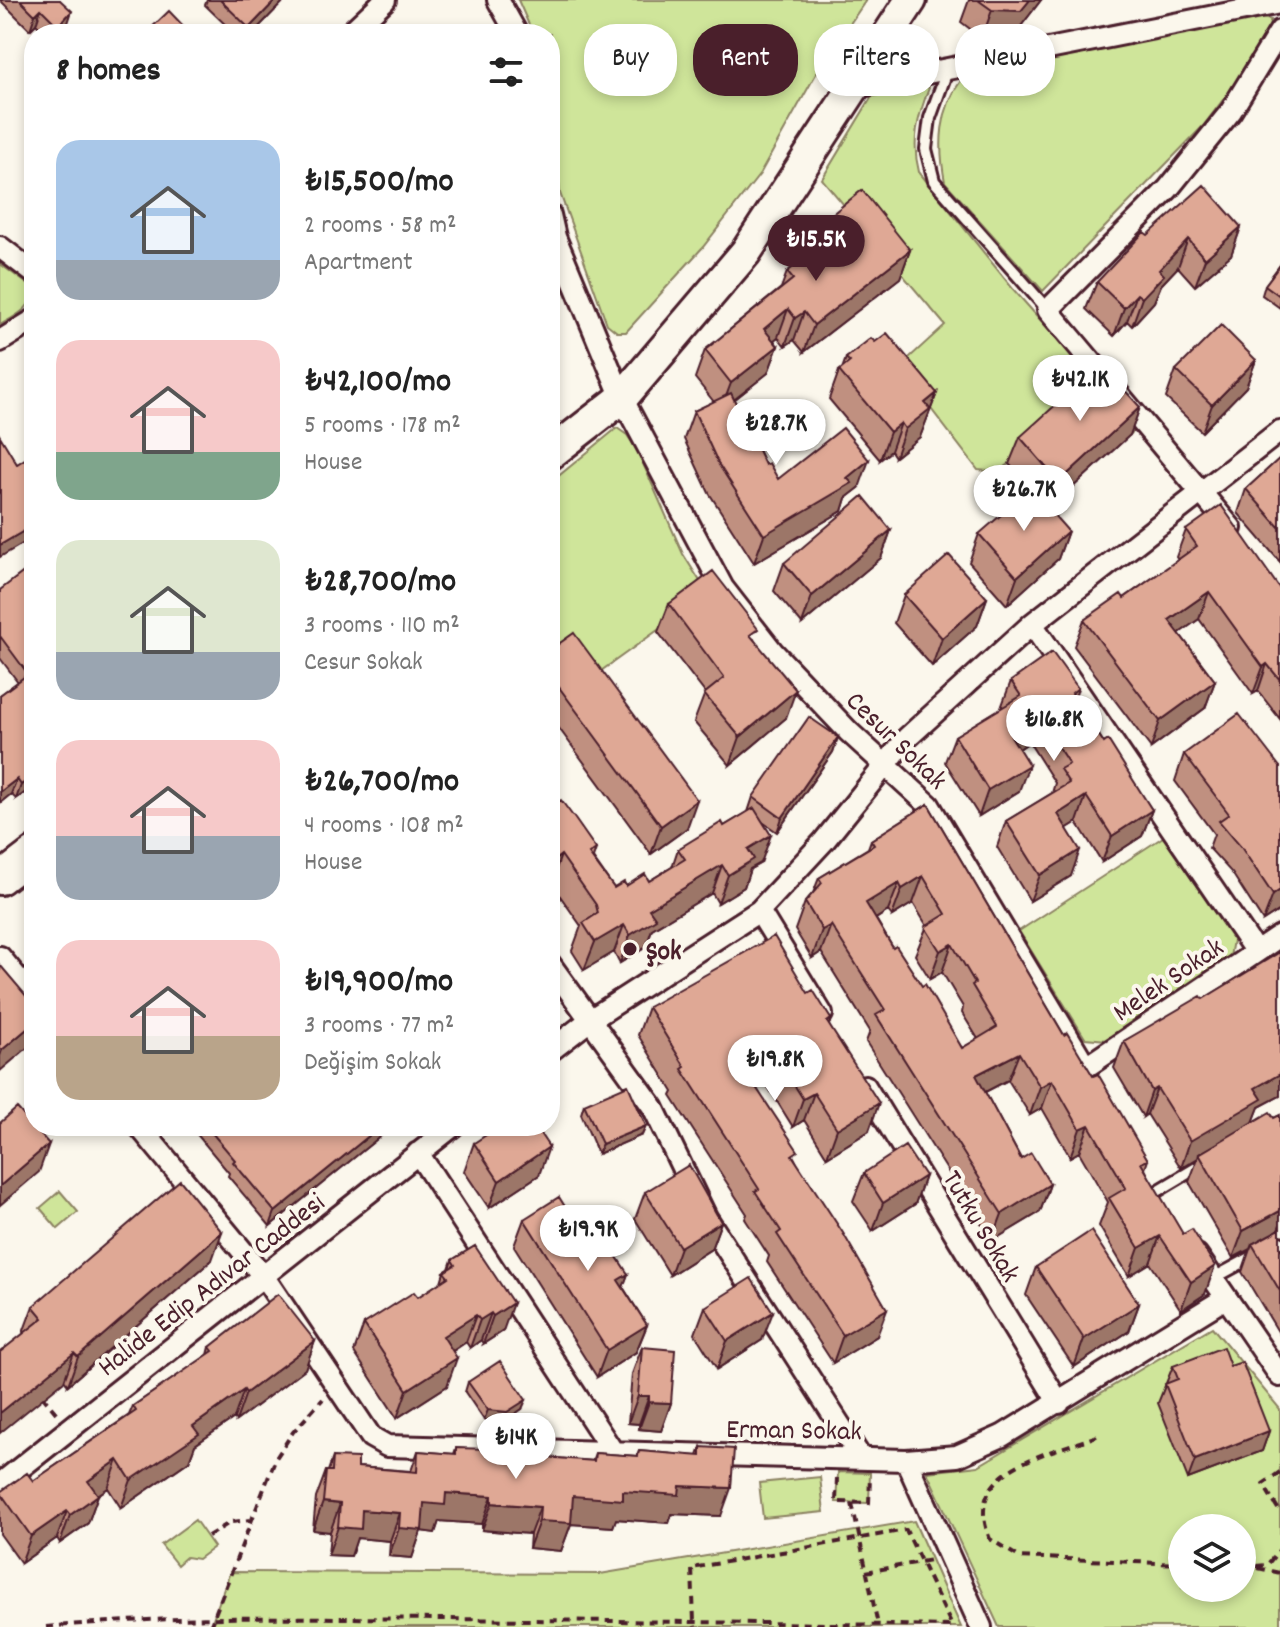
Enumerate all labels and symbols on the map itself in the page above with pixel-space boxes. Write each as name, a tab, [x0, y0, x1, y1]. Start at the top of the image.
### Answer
pin: ₺15.5K	[751, 215, 881, 283]
pin: ₺42.1K	[1015, 355, 1145, 423]
pin: ₺28.7K	[711, 399, 841, 467]
pin: ₺26.7K	[959, 465, 1089, 533]
street label: Cesur Sokak	[835, 684, 954, 801]
pin: ₺16.8K	[989, 695, 1119, 763]
street label: Melek Sokak	[1106, 930, 1233, 1034]
place label: Şok	[646, 934, 681, 974]
marker: Şok	[621, 940, 639, 958]
pin: ₺19.8K	[710, 1035, 840, 1103]
street label: Tutku Sokak	[930, 1164, 1028, 1291]
street label: Halide Edip Adıvar Caddesi	[91, 1185, 335, 1389]
pin: ₺19.9K	[523, 1205, 653, 1273]
street label: Erman Sokak	[726, 1412, 862, 1454]
pin: ₺14K	[469, 1413, 563, 1481]

